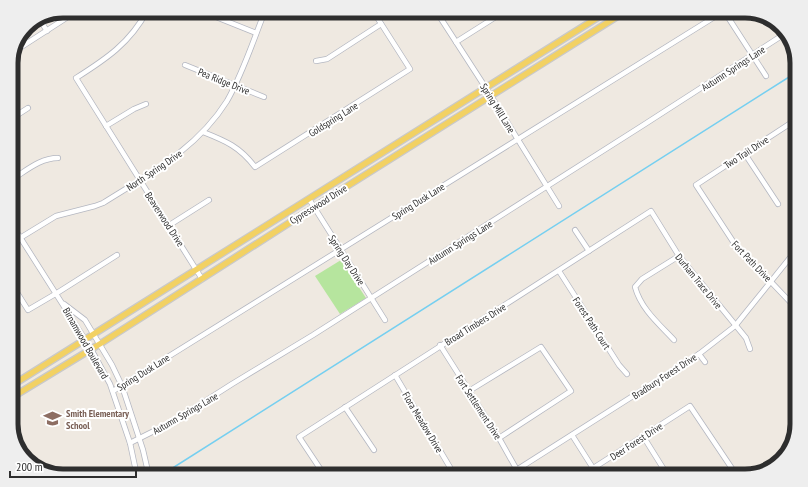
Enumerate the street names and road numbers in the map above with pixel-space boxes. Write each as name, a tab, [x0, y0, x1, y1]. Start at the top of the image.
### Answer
street label: Autumn Springs Lane	[699, 43, 768, 94]
street label: Pea Ridge Drive	[196, 65, 252, 98]
street label: Spring Mill Lane	[477, 81, 518, 136]
street label: Goldspring Lane	[306, 99, 360, 140]
street label: Two Trail Drive	[722, 133, 771, 172]
street label: North Spring Drive	[124, 147, 185, 194]
street label: Spring Dusk Lane	[390, 180, 447, 223]
street label: Cypresswood Drive	[287, 182, 349, 227]
street label: Beaverwood Drive	[142, 189, 187, 249]
street label: Autumn Springs Lane	[426, 217, 495, 267]
street label: Spring Day Drive	[326, 233, 368, 288]
street label: Fort Path Drive	[729, 238, 774, 285]
street label: Durham Trace Drive	[672, 251, 725, 312]
street label: Forest Path Court	[570, 295, 613, 352]
street label: Broad Timbers Drive	[442, 300, 508, 348]
street label: Birnamwood Boulevard	[60, 305, 111, 381]
street label: Spring Dusk Lane	[115, 351, 172, 394]
street label: Bradbury Forest Drive	[629, 351, 699, 402]
street label: Fort Settlement Drive	[453, 372, 504, 442]
street label: Autumn Springs Lane	[150, 389, 220, 437]
street label: Flora Meadow Drive	[399, 389, 446, 455]
street label: Deer Forest Drive	[608, 420, 665, 463]

